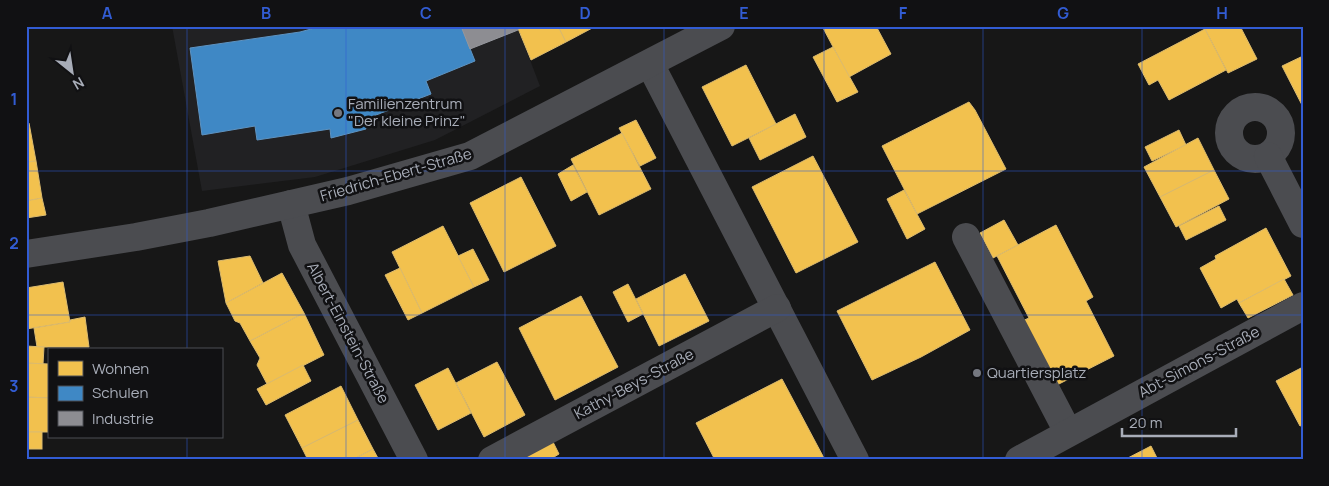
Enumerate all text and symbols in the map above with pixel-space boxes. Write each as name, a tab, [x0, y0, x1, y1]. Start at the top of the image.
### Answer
text: A	[102, 2, 113, 24]
text: B	[261, 2, 271, 24]
text: C	[420, 2, 432, 24]
text: D	[579, 2, 591, 24]
text: E	[739, 2, 749, 24]
text: F	[899, 2, 908, 24]
text: G	[1057, 2, 1069, 24]
text: H	[1216, 2, 1228, 24]
north arrow	[48, 48, 98, 98]
text: N	[70, 73, 88, 94]
text: 1	[10, 88, 18, 110]
place label: Familienzentrum "Der kleine Prinz"	[348, 93, 466, 131]
marker: Familienzentrum "Der kleine Prinz"	[332, 107, 344, 119]
street label: Friedrich-Ebert-Straße	[318, 143, 474, 206]
text: 2	[9, 232, 19, 254]
street label: Albert-Einstein-Straße	[302, 259, 395, 407]
street label: Abt-Simons-Straße	[1134, 321, 1263, 402]
street label: Kathy-Beys-Straße	[570, 343, 697, 424]
legend	[48, 348, 222, 438]
text: Wohnen	[92, 358, 149, 379]
place label: Quartiersplatz	[987, 362, 1086, 383]
marker: Quartiersplatz	[971, 367, 983, 379]
text: 3	[9, 375, 19, 397]
text: Schulen	[92, 382, 148, 403]
scale bar	[1122, 406, 1235, 438]
text: Industrie	[92, 408, 154, 429]
text: 20 m	[1129, 412, 1162, 433]

